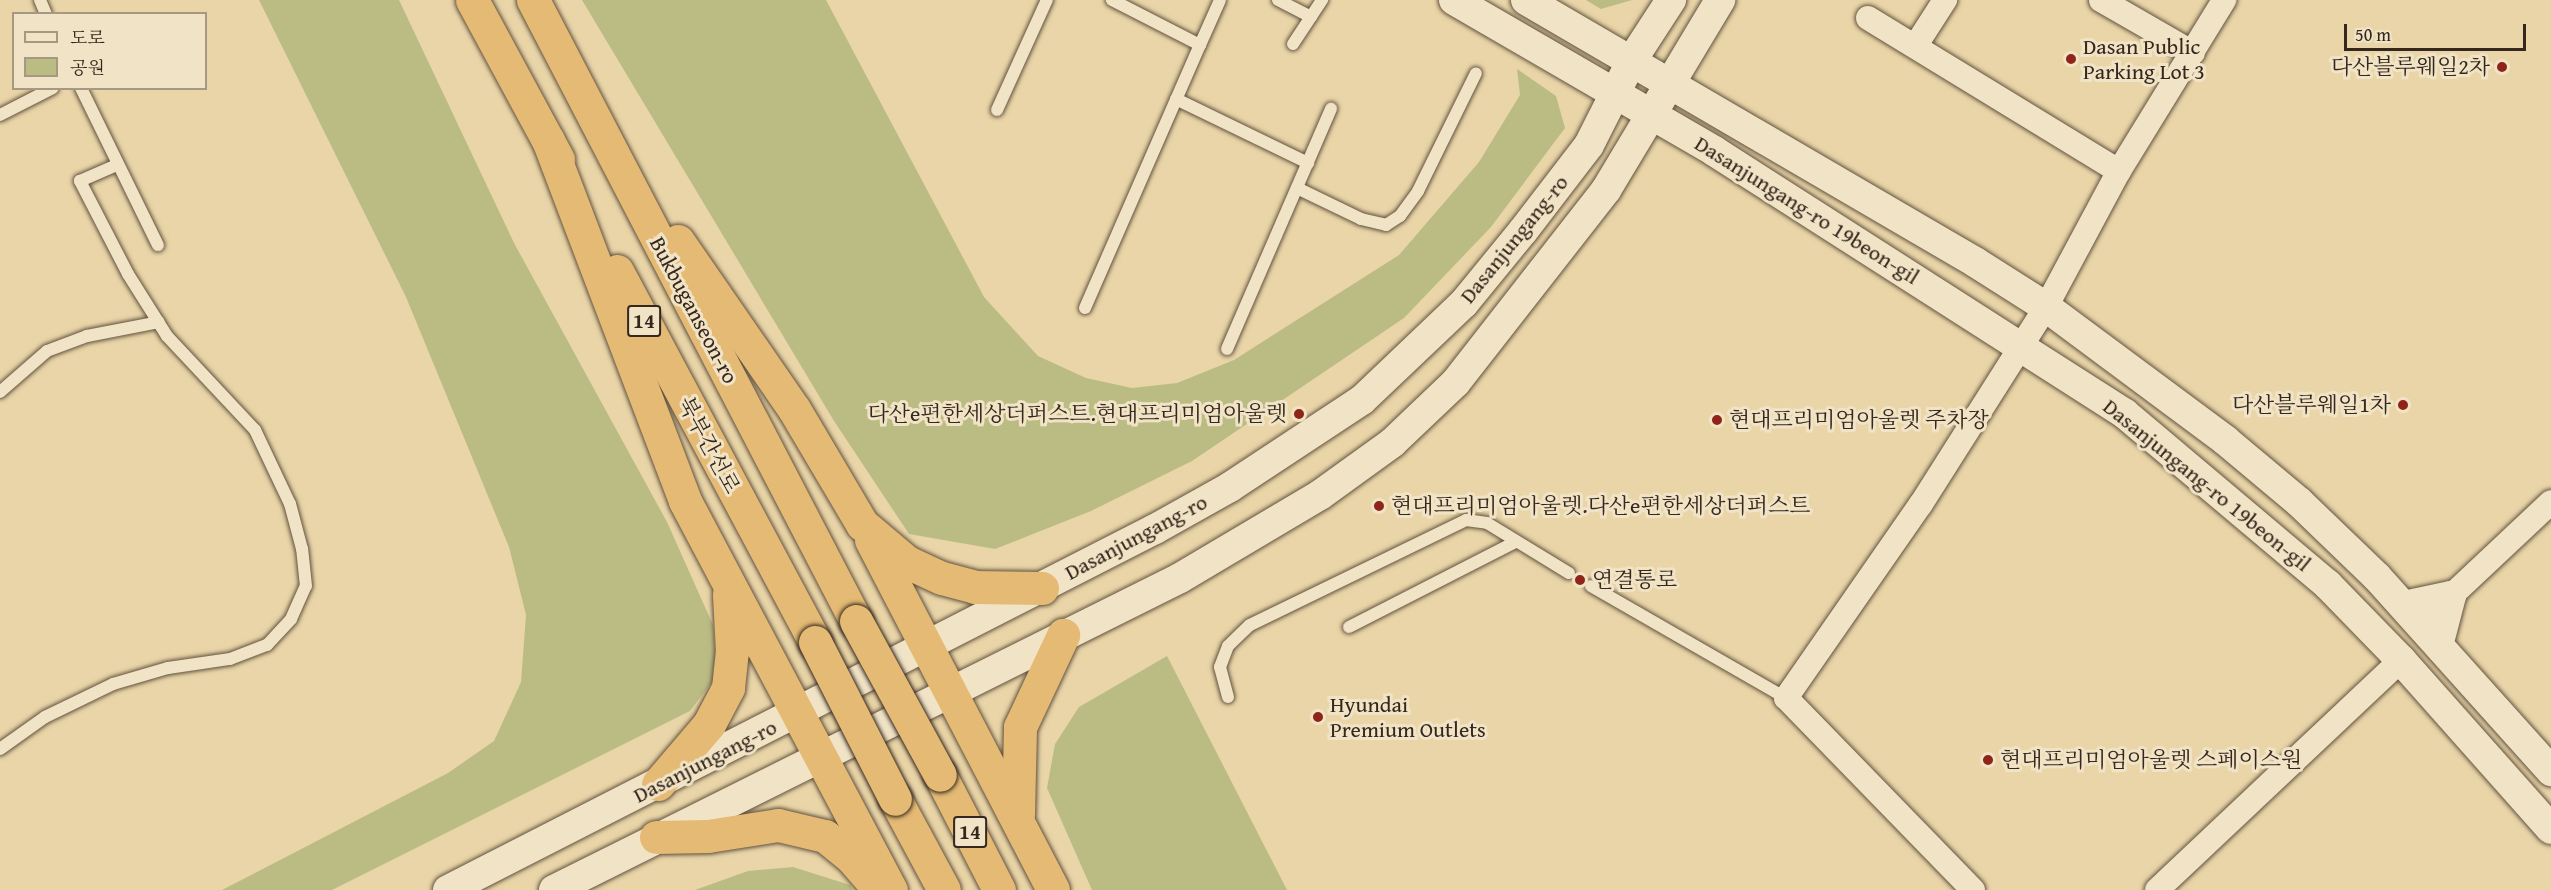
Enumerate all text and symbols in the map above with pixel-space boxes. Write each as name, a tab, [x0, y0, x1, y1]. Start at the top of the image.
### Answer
legend	[12, 12, 207, 90]
scale bar	[2347, 12, 2528, 50]
text: 50 m	[2355, 21, 2391, 48]
text: 도로	[70, 24, 105, 51]
place label: Dasan Public Parking Lot 3	[2083, 33, 2205, 84]
marker: Dasan Public Parking Lot 3	[2064, 52, 2078, 66]
text: 공원	[70, 54, 105, 81]
place label: 다산블루웨일2차	[2331, 54, 2490, 80]
marker: 다산블루웨일2차	[2495, 60, 2509, 74]
street label: Dasanjungang-ro 19beon-gil	[1690, 130, 1924, 290]
street label: Dasanjungang-ro	[1454, 169, 1574, 309]
street label: Bukbuganseon-ro	[644, 232, 744, 388]
road number: 14	[626, 303, 662, 339]
street label: 북부간선로	[672, 392, 746, 498]
place label: 다산블루웨일1차	[2232, 392, 2391, 418]
street label: Dasanjungang-ro 19beon-gil	[2098, 393, 2316, 577]
marker: 다산블루웨일1차	[2396, 398, 2410, 412]
place label: 다산e편한세상더퍼스트.현대프리미엄아울렛	[868, 401, 1287, 427]
marker: 다산e편한세상더퍼스트.현대프리미엄아울렛	[1292, 407, 1306, 421]
place label: 현대프리미엄아울렛 주차장	[1729, 407, 1989, 433]
marker: 현대프리미엄아울렛 주차장	[1710, 413, 1724, 427]
street label: Dasanjungang-ro	[1060, 488, 1212, 586]
place label: 현대프리미엄아울렛.다산e편한세상더퍼스트	[1391, 493, 1810, 519]
marker: 현대프리미엄아울렛.다산e편한세상더퍼스트	[1372, 499, 1386, 513]
place label: 연결통로	[1592, 567, 1677, 593]
marker: 연결통로	[1573, 573, 1587, 587]
place label: Hyundai Premium Outlets	[1330, 691, 1486, 742]
marker: Hyundai Premium Outlets	[1311, 710, 1325, 724]
street label: Dasanjungang-ro	[629, 713, 781, 809]
place label: 현대프리미엄아울렛 스페이스원	[2000, 747, 2302, 773]
marker: 현대프리미엄아울렛 스페이스원	[1981, 753, 1995, 767]
road number: 14	[952, 814, 988, 850]

